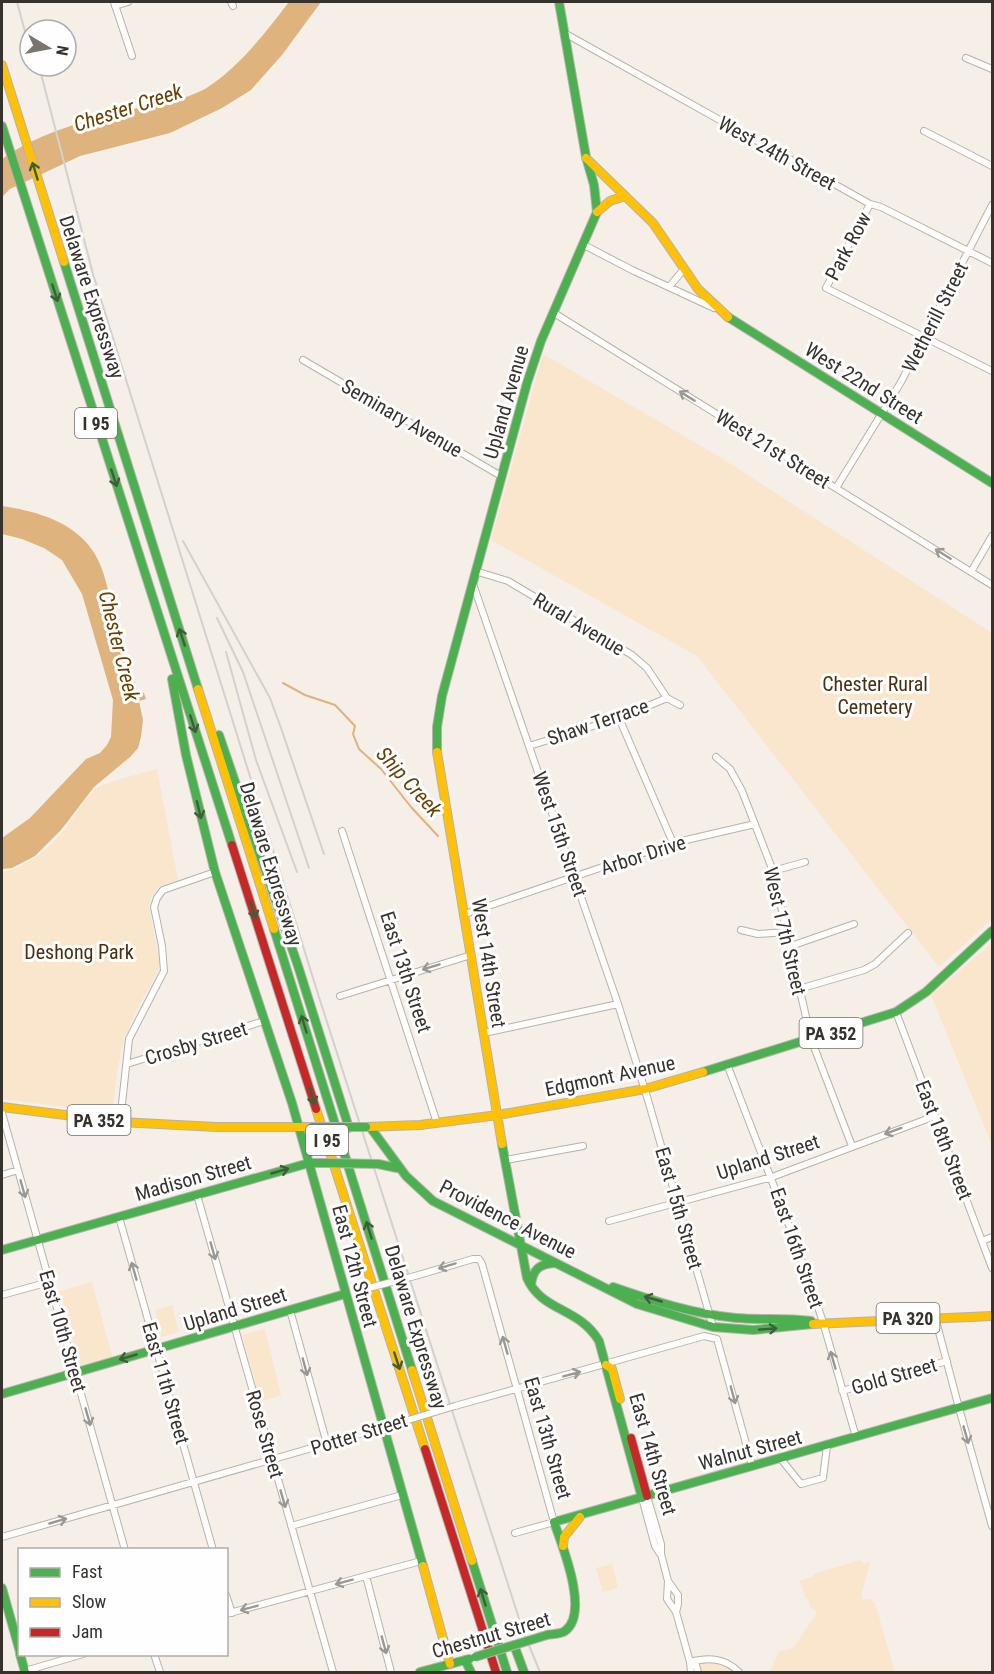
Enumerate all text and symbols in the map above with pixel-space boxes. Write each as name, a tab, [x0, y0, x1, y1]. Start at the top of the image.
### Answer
north arrow	[18, 18, 78, 78]
text: N	[52, 44, 72, 57]
water label: Chester Creek	[71, 79, 186, 137]
street label: West 24th Street	[714, 111, 840, 195]
one-way arrow	[29, 162, 40, 181]
street label: Park Row	[820, 208, 876, 284]
street label: Delaware Expressway	[54, 212, 130, 382]
street label: Wetherill Street	[897, 258, 973, 376]
one-way arrow	[50, 283, 61, 302]
street label: West 22nd Street	[801, 337, 928, 429]
street label: Upland Avenue	[478, 342, 534, 462]
street label: Seminary Avenue	[337, 374, 467, 462]
one-way arrow	[679, 390, 696, 403]
street label: West 21st Street	[711, 404, 835, 494]
road number: I 95	[75, 408, 117, 438]
one-way arrow	[109, 468, 120, 487]
one-way arrow	[935, 547, 952, 559]
street label: Rural Avenue	[529, 587, 629, 661]
water label: Chester Creek	[94, 588, 144, 704]
one-way arrow	[176, 628, 187, 647]
park label: Chester Rural Cemetery	[822, 672, 928, 719]
street label: Shaw Terrace	[544, 693, 652, 751]
one-way arrow	[188, 714, 199, 733]
water label: Ship Creek	[371, 742, 447, 822]
street label: West 15th Street	[527, 768, 593, 900]
street label: Delaware Expressway	[235, 779, 307, 949]
one-way arrow	[193, 800, 205, 819]
street label: Arbor Drive	[597, 830, 689, 880]
street label: West 17th Street	[759, 865, 811, 997]
street label: West 14th Street	[467, 897, 511, 1030]
one-way arrow	[248, 900, 259, 919]
street label: East 13th Street	[375, 908, 437, 1036]
park label: Deshong Park	[24, 940, 134, 964]
one-way arrow	[422, 962, 441, 973]
one-way arrow	[298, 1015, 309, 1034]
street label: Crosby Street	[142, 1016, 250, 1070]
road number: PA 352	[800, 1018, 862, 1048]
street label: Edgmont Avenue	[543, 1050, 677, 1102]
street label: East 18th Street	[910, 1077, 978, 1203]
one-way arrow	[307, 1086, 318, 1105]
road number: PA 352	[68, 1105, 130, 1135]
road number: I 95	[306, 1125, 348, 1155]
one-way arrow	[884, 1127, 903, 1138]
street label: Upland Street	[714, 1129, 822, 1185]
street label: East 15th Street	[650, 1144, 708, 1272]
street label: Madison Street	[132, 1150, 254, 1206]
one-way arrow	[270, 1165, 289, 1176]
street label: Providence Avenue	[436, 1174, 580, 1264]
one-way arrow	[18, 1180, 29, 1199]
street label: East 16th Street	[765, 1185, 829, 1312]
street label: East 12th Street	[327, 1202, 383, 1330]
one-way arrow	[362, 1221, 373, 1240]
one-way arrow	[208, 1241, 219, 1260]
street label: Delaware Expressway	[380, 1242, 452, 1412]
one-way arrow	[438, 1261, 457, 1272]
one-way arrow	[128, 1262, 139, 1281]
street label: East 10th Street	[34, 1267, 92, 1395]
street label: Upland Street	[181, 1282, 289, 1336]
one-way arrow	[644, 1293, 663, 1304]
road number: PA 320	[876, 1303, 940, 1333]
street label: East 11th Street	[137, 1319, 195, 1447]
one-way arrow	[758, 1323, 777, 1334]
one-way arrow	[498, 1335, 510, 1354]
one-way arrow	[392, 1351, 403, 1370]
one-way arrow	[827, 1351, 838, 1370]
one-way arrow	[119, 1352, 138, 1364]
street label: Gold Street	[848, 1352, 940, 1400]
one-way arrow	[300, 1357, 312, 1376]
one-way arrow	[562, 1368, 581, 1379]
street label: East 13th Street	[519, 1374, 577, 1502]
one-way arrow	[728, 1385, 739, 1404]
street label: Rose Street	[241, 1387, 289, 1481]
street label: East 14th Street	[624, 1390, 682, 1518]
one-way arrow	[83, 1408, 94, 1427]
street label: Potter Street	[308, 1408, 410, 1460]
street label: Walnut Street	[696, 1425, 804, 1475]
one-way arrow	[961, 1425, 972, 1444]
one-way arrow	[278, 1489, 289, 1508]
one-way arrow	[48, 1515, 67, 1526]
legend	[18, 1548, 228, 1656]
text: Fast	[72, 1561, 103, 1582]
one-way arrow	[335, 1577, 354, 1588]
one-way arrow	[477, 1588, 488, 1607]
text: Slow	[72, 1591, 107, 1612]
one-way arrow	[240, 1603, 259, 1614]
street label: Chestnut Street	[429, 1607, 553, 1663]
text: Jam	[72, 1621, 103, 1642]
one-way arrow	[379, 1635, 390, 1654]

